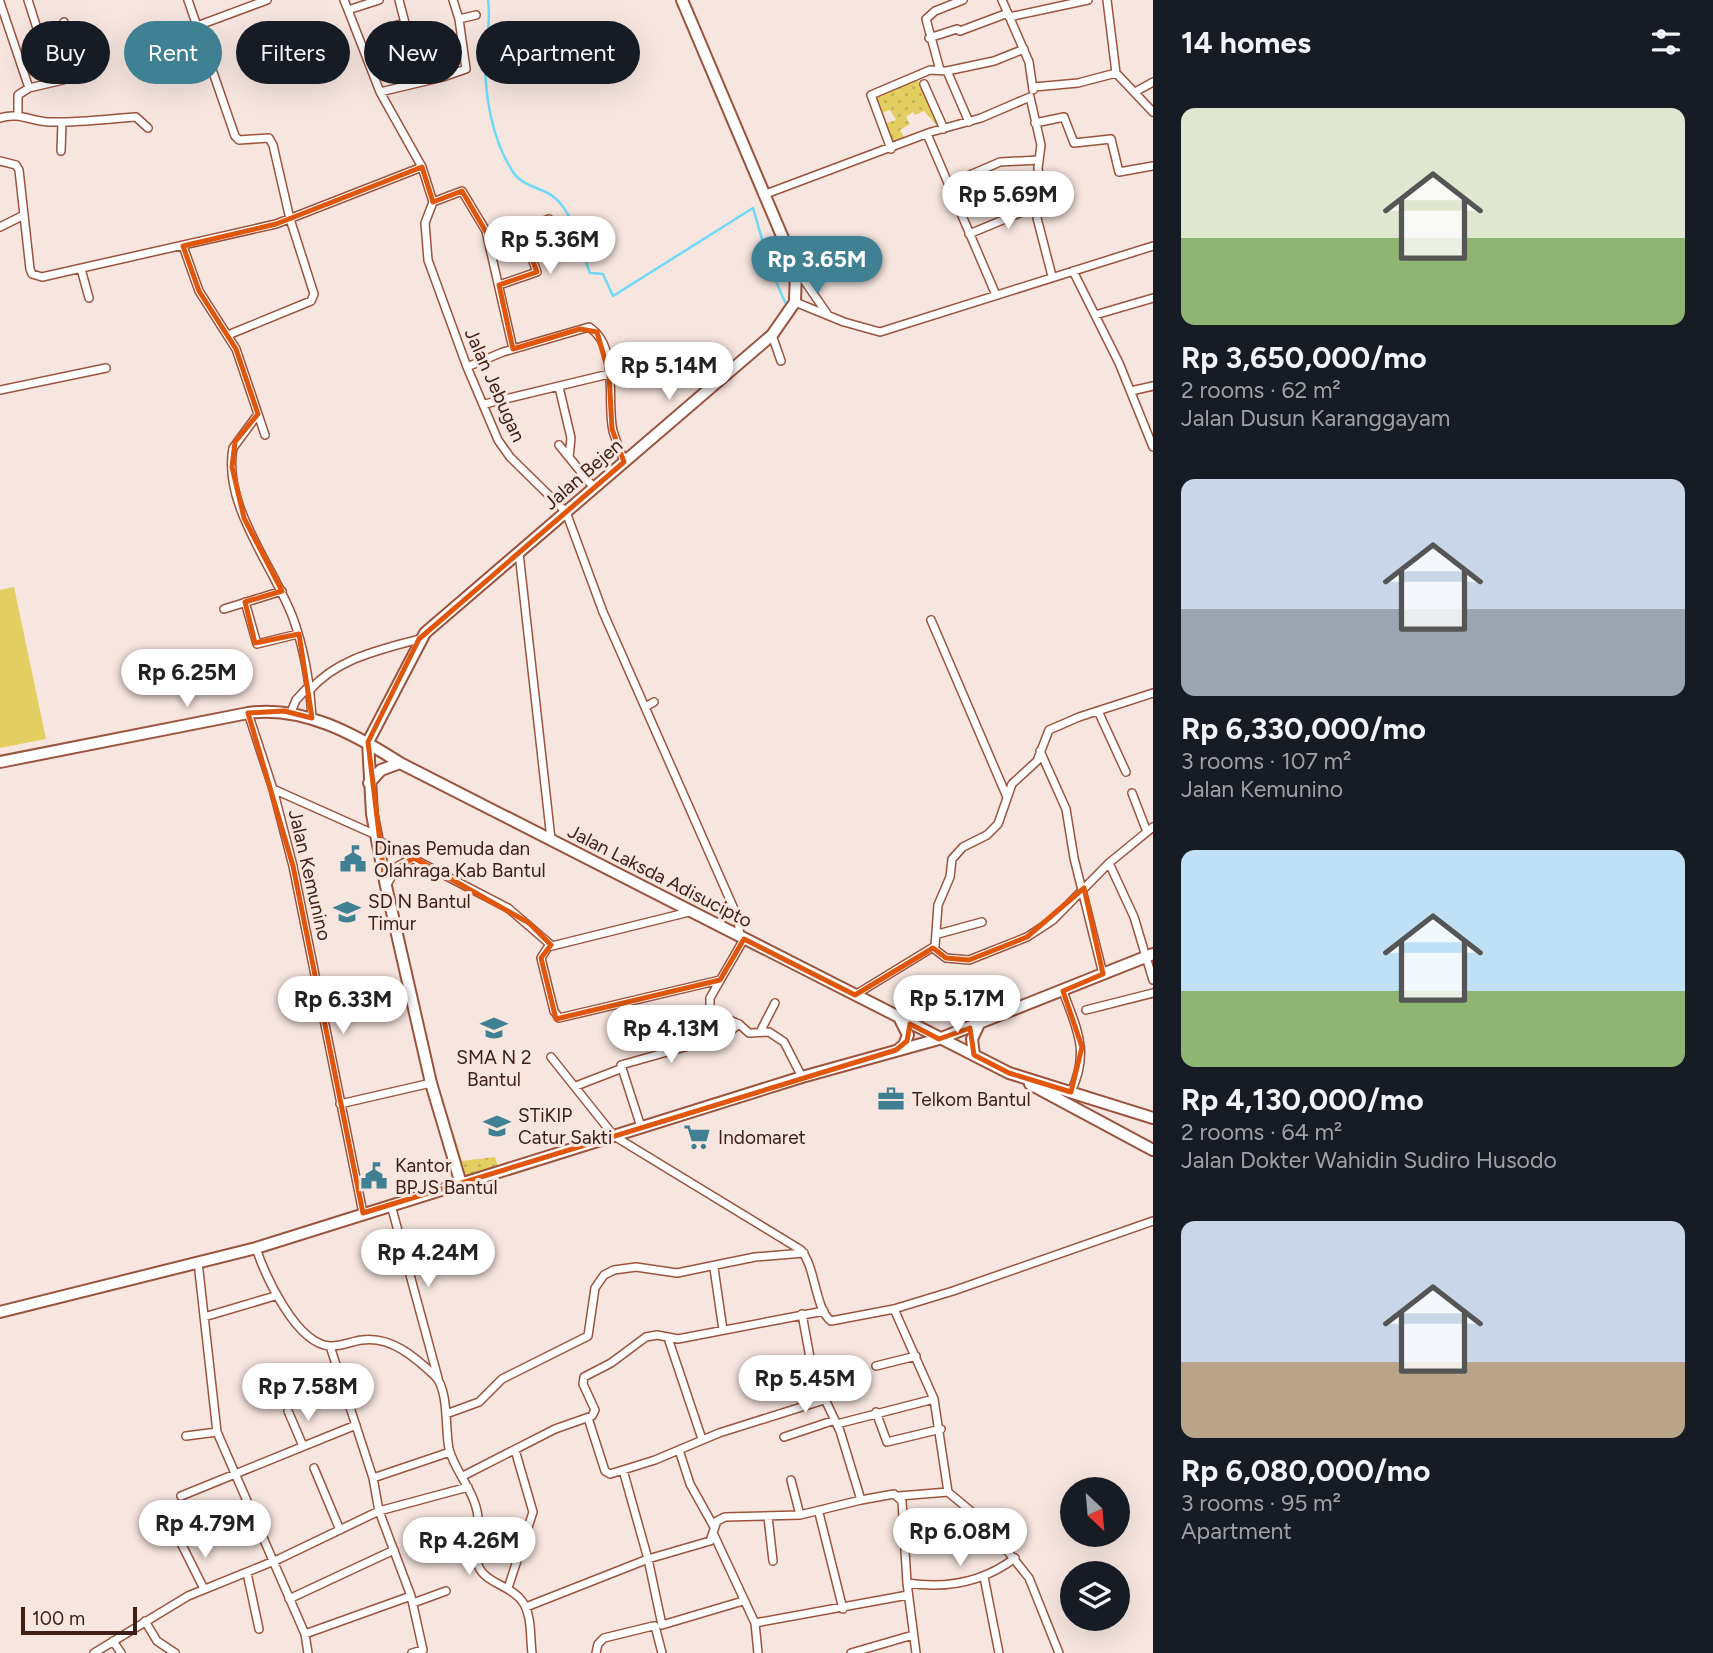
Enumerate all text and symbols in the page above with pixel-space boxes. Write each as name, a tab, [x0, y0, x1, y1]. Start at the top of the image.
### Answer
chip: Buy	[21, 21, 110, 84]
chip: Rent	[124, 21, 222, 84]
chip: Filters	[236, 21, 350, 84]
chip: New	[364, 21, 462, 84]
chip: Apartment	[476, 21, 640, 84]
icon: filters	[1647, 23, 1685, 61]
text: 14 homes	[1181, 24, 1311, 61]
icon: home	[1370, 153, 1496, 279]
pin: Rp 5.69M	[936, 172, 1080, 231]
text: Rp 5.69M	[958, 180, 1058, 208]
pin: Rp 5.36M	[478, 216, 622, 276]
text: Rp 5.36M	[500, 225, 600, 253]
pin: Rp 3.65M	[745, 236, 889, 296]
text: Rp 3.65M	[767, 245, 867, 273]
street label: Jalan Jebugan	[460, 325, 530, 445]
text: Rp 3,650,000/mo	[1181, 339, 1427, 376]
pin: Rp 5.14M	[597, 342, 741, 402]
text: Rp 5.14M	[620, 351, 718, 379]
text: 2 rooms · 62 m²	[1181, 376, 1341, 404]
text: Jalan Dusun Karanggayam	[1181, 404, 1450, 432]
street label: Jalan Bejen	[539, 434, 627, 514]
icon: home	[1370, 524, 1496, 650]
pin: Rp 6.25M	[115, 650, 259, 709]
text: Rp 6.25M	[137, 658, 237, 686]
text: Rp 6,330,000/mo	[1181, 710, 1426, 747]
text: 3 rooms · 107 m²	[1181, 747, 1351, 775]
text: Jalan Kemunino	[1181, 775, 1343, 803]
street label: Jalan Kemunino	[284, 807, 336, 943]
street label: Jalan Laksda Adisucipto	[564, 820, 756, 932]
place label: Dinas Pemuda dan Olahraga Kab Bantul	[374, 837, 546, 882]
public building icon: Dinas Pemuda dan Olahraga Kab Bantul	[338, 844, 368, 874]
place label: SD N Bantul Timur	[368, 890, 471, 935]
icon: home	[1370, 895, 1496, 1021]
school or university icon: SD N Bantul Timur	[332, 897, 362, 927]
pin: Rp 6.33M	[271, 976, 415, 1036]
pin: Rp 5.17M	[885, 976, 1029, 1035]
text: Rp 5.17M	[909, 984, 1005, 1012]
text: Rp 6.33M	[294, 985, 392, 1013]
pin: Rp 4.13M	[599, 1006, 743, 1065]
school or university icon: SMA N 2 Bantul	[479, 1013, 509, 1043]
text: Rp 4.13M	[623, 1014, 719, 1042]
place label: SMA N 2 Bantul	[456, 1046, 532, 1091]
text: Rp 4,130,000/mo	[1181, 1081, 1424, 1118]
office icon: Telkom Bantul	[876, 1084, 906, 1114]
place label: Telkom Bantul	[912, 1088, 1031, 1111]
place label: STiKIP Catur Sakti	[518, 1104, 612, 1149]
school or university icon: STiKIP Catur Sakti	[482, 1111, 512, 1141]
text: 2 rooms · 64 m²	[1181, 1118, 1342, 1146]
supermarket icon: Indomaret	[682, 1122, 712, 1152]
place label: Indomaret	[718, 1126, 806, 1149]
text: Jalan Dokter Wahidin Sudiro Husodo	[1181, 1146, 1557, 1174]
place label: Kantor BPJS Bantul	[395, 1154, 498, 1199]
public building icon: Kantor BPJS Bantul	[359, 1161, 389, 1191]
pin: Rp 4.24M	[356, 1230, 500, 1289]
text: Rp 4.24M	[377, 1238, 479, 1266]
icon: home	[1370, 1266, 1496, 1392]
pin: Rp 5.45M	[733, 1356, 877, 1415]
pin: Rp 7.58M	[236, 1364, 380, 1423]
text: Rp 5.45M	[755, 1364, 855, 1392]
text: Rp 7.58M	[258, 1372, 358, 1400]
text: Rp 6,080,000/mo	[1181, 1452, 1430, 1489]
north arrow	[1060, 1477, 1130, 1547]
map controls	[1060, 1477, 1130, 1631]
text: 3 rooms · 95 m²	[1181, 1489, 1341, 1517]
pin: Rp 4.79M	[133, 1500, 277, 1560]
pin: Rp 6.08M	[888, 1508, 1032, 1568]
text: Rp 4.79M	[155, 1509, 255, 1537]
text: Rp 6.08M	[909, 1517, 1011, 1545]
text: Apartment	[1181, 1517, 1292, 1545]
pin: Rp 4.26M	[397, 1518, 541, 1577]
text: Rp 4.26M	[419, 1526, 519, 1554]
button: layers	[1060, 1561, 1130, 1631]
scale bar	[21, 1604, 136, 1636]
text: 100 m	[32, 1607, 85, 1630]

